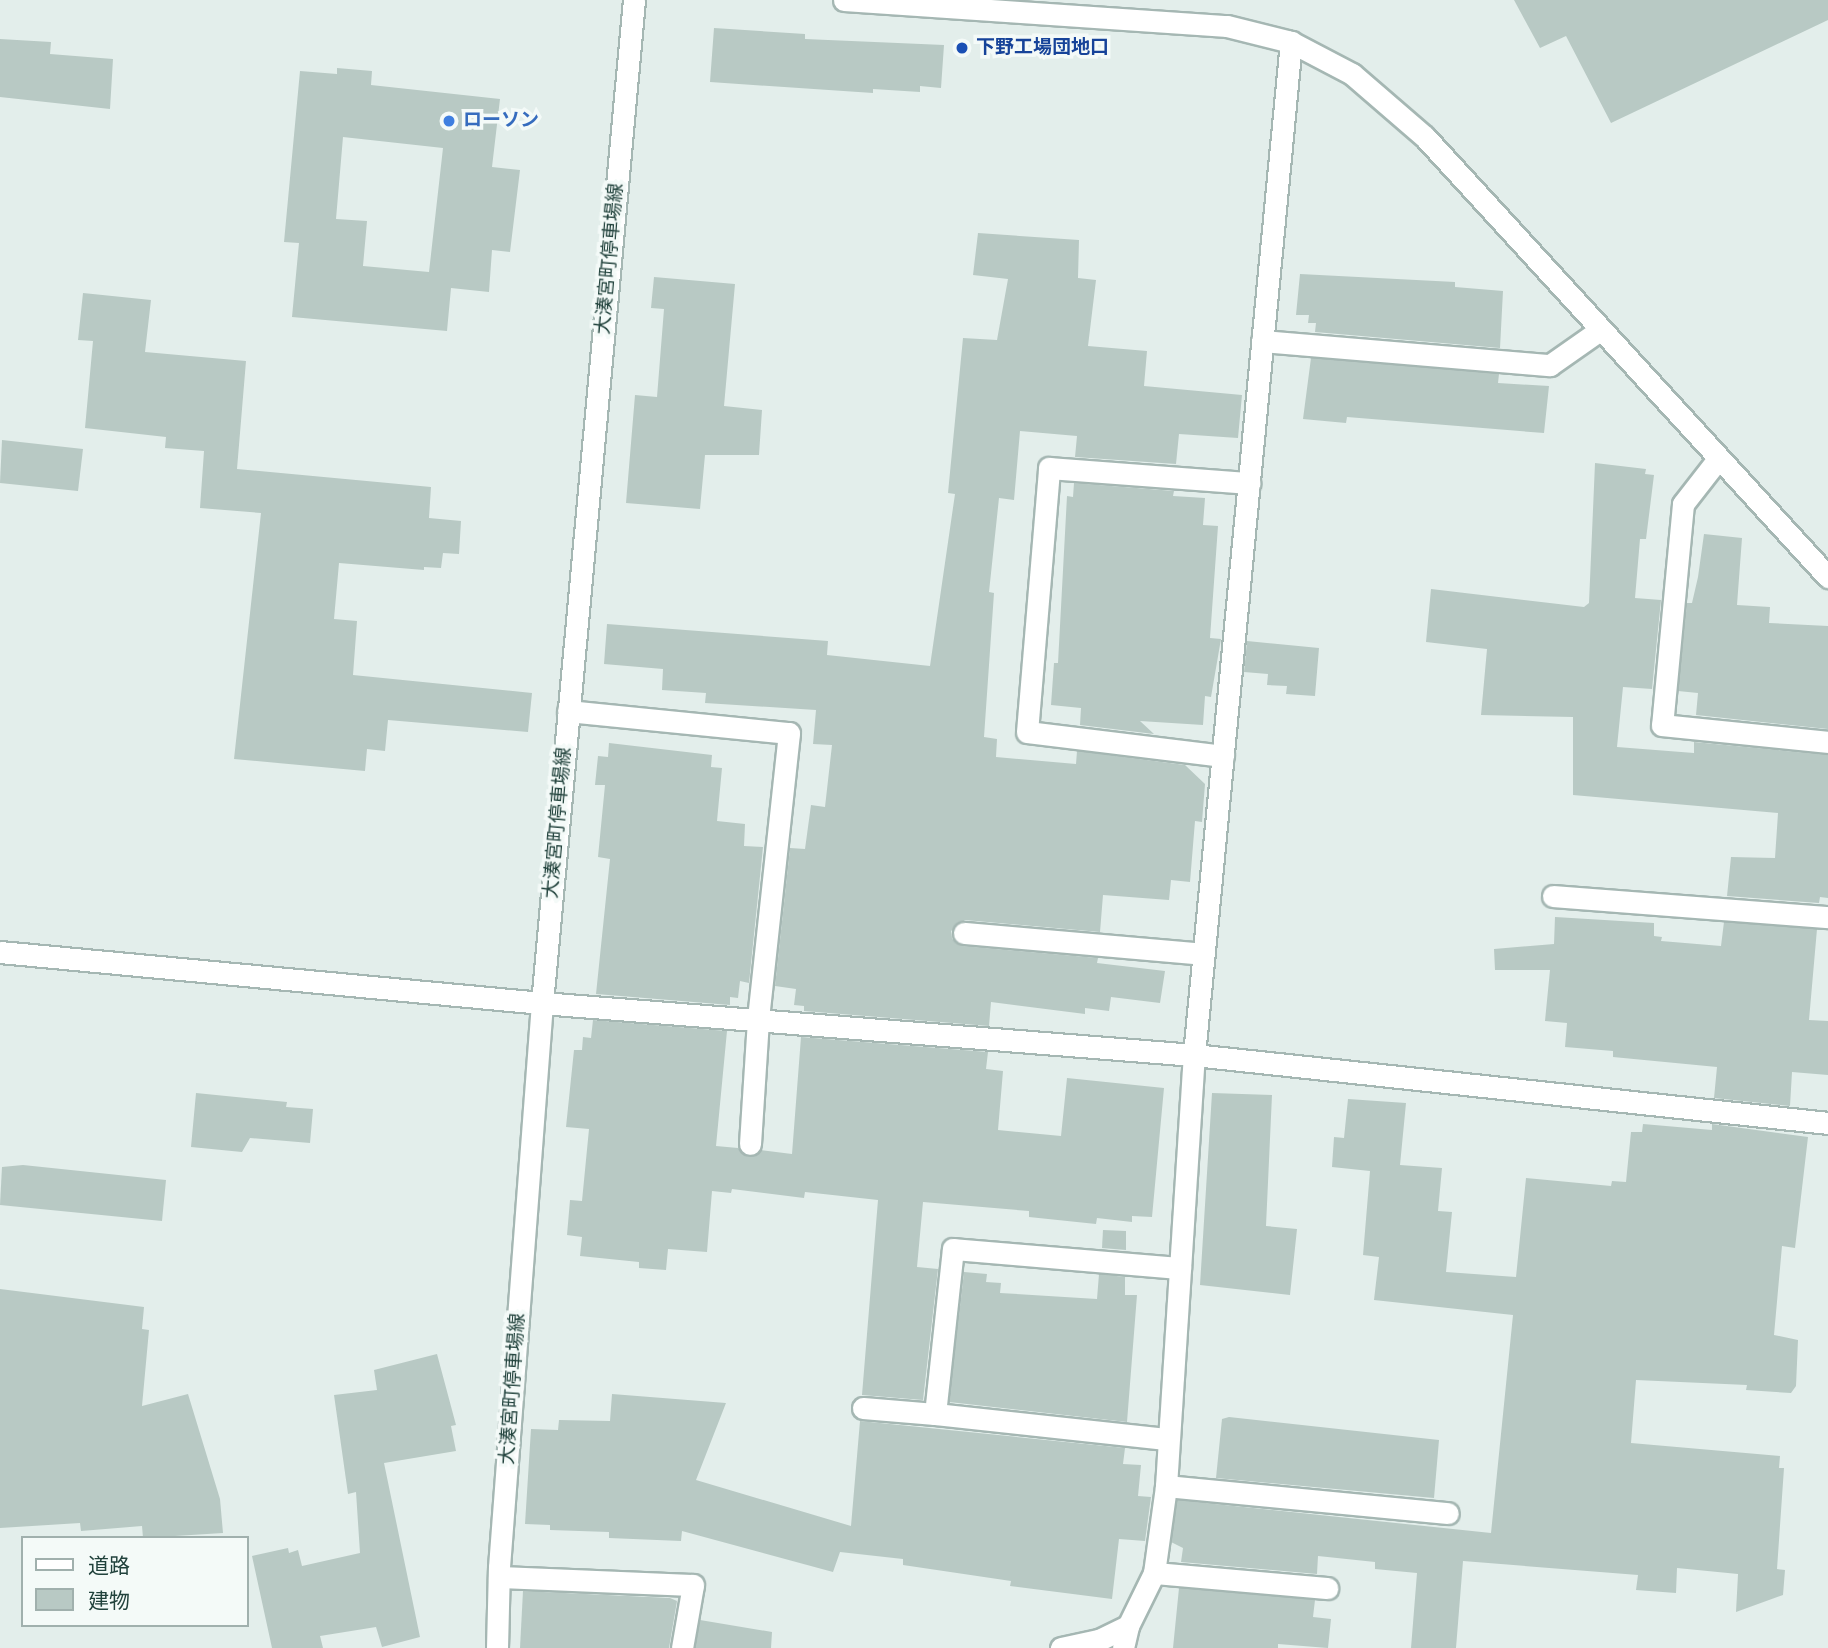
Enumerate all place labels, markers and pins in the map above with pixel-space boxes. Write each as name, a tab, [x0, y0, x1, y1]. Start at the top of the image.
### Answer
place label: 下野工場団地口	[976, 37, 1109, 59]
marker: 下野工場団地口	[954, 40, 970, 56]
place label: ローソン	[463, 110, 539, 132]
marker: ローソン	[441, 113, 457, 129]

